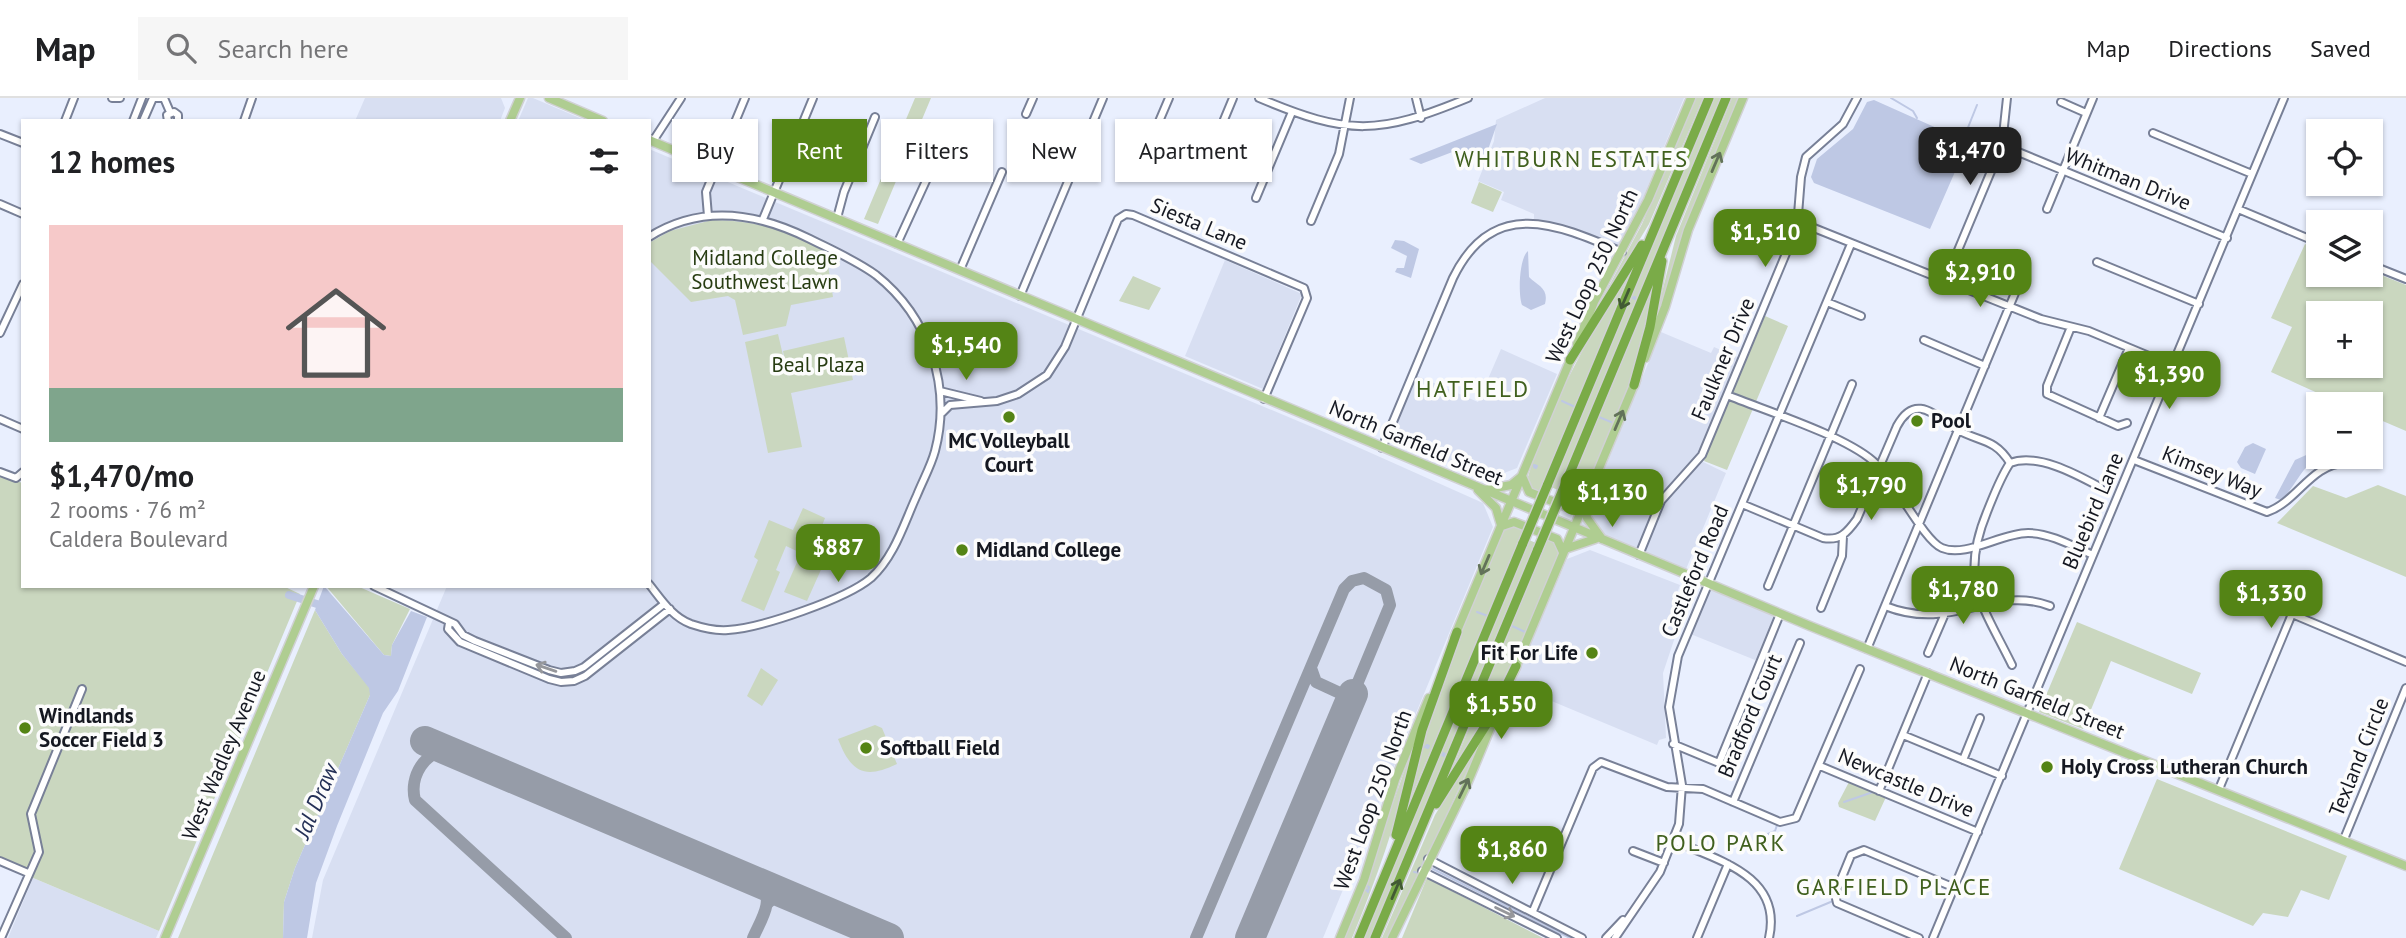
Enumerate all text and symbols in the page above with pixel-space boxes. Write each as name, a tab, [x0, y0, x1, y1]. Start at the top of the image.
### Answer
search box	[138, 17, 628, 80]
text: Map	[35, 27, 96, 70]
icon: search	[162, 29, 200, 67]
text: Search here	[218, 32, 349, 65]
text: Map	[2086, 33, 2130, 64]
text: Directions	[2168, 33, 2272, 64]
text: Saved	[2310, 33, 2371, 64]
chip: Buy	[672, 119, 758, 182]
chip: Rent	[772, 119, 867, 182]
chip: Filters	[881, 119, 993, 182]
chip: New	[1007, 119, 1101, 182]
chip: Apartment	[1115, 119, 1272, 182]
map controls	[2306, 119, 2383, 469]
button: locate	[2306, 119, 2383, 196]
pin: $1,470	[1913, 127, 2027, 187]
text: $1,470	[1934, 135, 2006, 164]
street label: Whitman Drive	[2061, 141, 2195, 216]
text: 12 homes	[49, 142, 175, 181]
icon: filters	[585, 142, 623, 180]
district label: WHITBURN ESTATES	[1455, 144, 1689, 173]
one-way arrow	[1711, 151, 1724, 173]
street label: West Loop 250 North	[1539, 184, 1644, 367]
street label: Siesta Lane	[1147, 191, 1252, 256]
pin: $1,510	[1708, 209, 1822, 269]
button: layers	[2306, 210, 2383, 287]
text: $1,510	[1729, 217, 1801, 246]
park label: Midland College Southwest Lawn	[691, 244, 839, 295]
pin: $2,910	[1923, 250, 2037, 309]
text: $2,910	[1944, 257, 2016, 286]
icon: home	[273, 270, 399, 396]
one-way arrow	[1617, 288, 1630, 309]
street label: Faulkner Drive	[1685, 293, 1761, 424]
button: +	[2306, 301, 2383, 378]
pin: $1,540	[909, 322, 1023, 382]
text: $1,540	[930, 330, 1002, 359]
park label: Beal Plaza	[771, 351, 865, 378]
pin: $1,390	[2112, 352, 2226, 411]
text: $1,390	[2133, 359, 2205, 388]
district label: HATFIELD	[1416, 374, 1530, 403]
button: −	[2306, 392, 2383, 469]
street label: North Garfield Street	[1325, 394, 1507, 491]
place label: Pool	[1931, 407, 1972, 434]
marker: MC Volleyball Court	[1001, 409, 1017, 425]
one-way arrow	[1614, 410, 1627, 432]
marker: Pool	[1909, 413, 1925, 429]
place label: MC Volleyball Court	[948, 427, 1071, 478]
street label: Kimsey Way	[2158, 439, 2266, 504]
street label: Bluebird Lane	[2056, 448, 2129, 573]
text: $1,470/mo	[49, 456, 194, 495]
pin: $1,790	[1814, 462, 1928, 522]
pin: $1,130	[1555, 470, 1669, 529]
text: $1,790	[1835, 470, 1907, 499]
text: $1,130	[1576, 477, 1648, 506]
text: 2 rooms · 76 m²	[49, 495, 206, 524]
street label: Castleford Road	[1655, 501, 1735, 641]
text: Caldera Boulevard	[49, 524, 228, 553]
pin: $887	[797, 524, 879, 584]
text: $887	[812, 532, 864, 561]
place label: Midland College	[976, 536, 1121, 563]
marker: Midland College	[954, 542, 970, 558]
one-way arrow	[1478, 554, 1491, 576]
pin: $1,780	[1906, 566, 2020, 626]
pin: $1,330	[2214, 570, 2328, 630]
text: $1,780	[1927, 574, 1999, 603]
text: $1,330	[2235, 578, 2307, 607]
place label: Fit For Life	[1481, 639, 1578, 666]
marker: Fit For Life	[1584, 645, 1600, 661]
street label: Bradford Court	[1711, 650, 1788, 782]
street label: North Garfield Street	[1946, 650, 2129, 745]
one-way arrow	[536, 661, 558, 673]
street label: West Wadley Avenue	[175, 666, 272, 844]
pin: $1,550	[1444, 682, 1558, 741]
text: $1,550	[1465, 689, 1537, 718]
street label: Texland Circle	[2322, 693, 2395, 820]
place label: Windlands Soccer Field 3	[39, 702, 164, 753]
street label: West Loop 250 North	[1327, 706, 1418, 894]
marker: Windlands Soccer Field 3	[17, 720, 33, 736]
place label: Softball Field	[880, 734, 1000, 761]
marker: Softball Field	[858, 740, 874, 756]
street label: Newcastle Drive	[1834, 742, 1978, 823]
place label: Holy Cross Lutheran Church	[2061, 753, 2308, 780]
water label: Jal Draw	[286, 757, 345, 845]
marker: Holy Cross Lutheran Church	[2039, 759, 2055, 775]
one-way arrow	[1458, 778, 1472, 799]
pin: $1,860	[1455, 826, 1569, 886]
district label: POLO PARK	[1655, 828, 1787, 857]
text: $1,860	[1476, 834, 1548, 863]
district label: GARFIELD PLACE	[1796, 872, 1992, 901]
one-way arrow	[1390, 878, 1403, 900]
one-way arrow	[1494, 906, 1515, 920]

